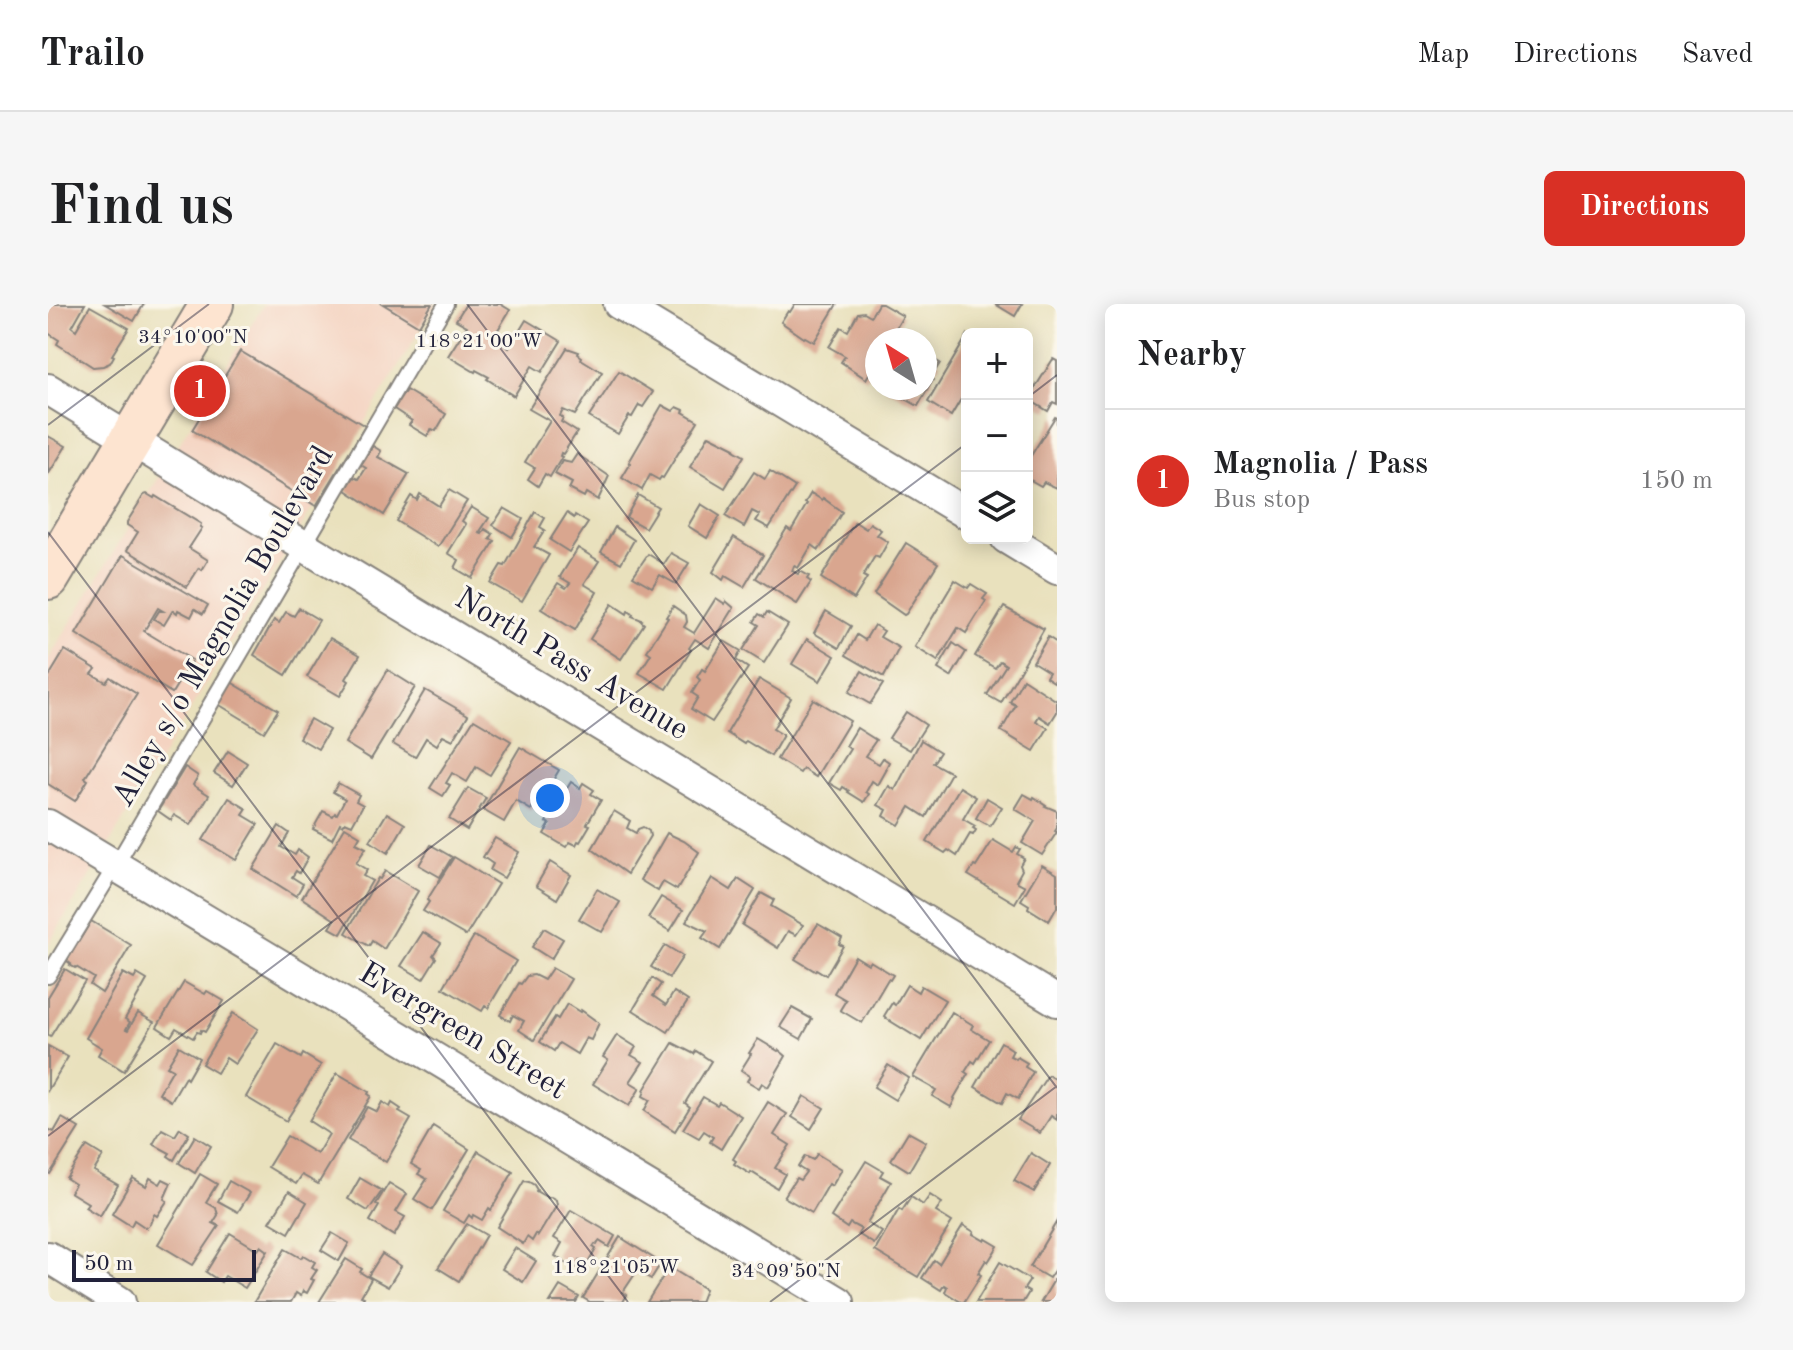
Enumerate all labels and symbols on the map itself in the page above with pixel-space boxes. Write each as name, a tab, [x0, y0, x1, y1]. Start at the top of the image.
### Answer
text: 34°10'00"N	[138, 328, 248, 348]
north arrow	[865, 328, 937, 400]
text: 118°21'00"W	[416, 332, 542, 352]
pin: 1	[174, 361, 226, 421]
street label: Alley s/o Magnolia Boulevard	[108, 441, 340, 813]
street label: North Pass Avenue	[449, 583, 693, 747]
your location	[530, 778, 570, 818]
street label: Evergreen Street	[353, 957, 571, 1107]
scale bar	[72, 1246, 256, 1282]
text: 118°21'05"W	[553, 1258, 679, 1278]
text: 34°09'50"N	[731, 1262, 841, 1282]

